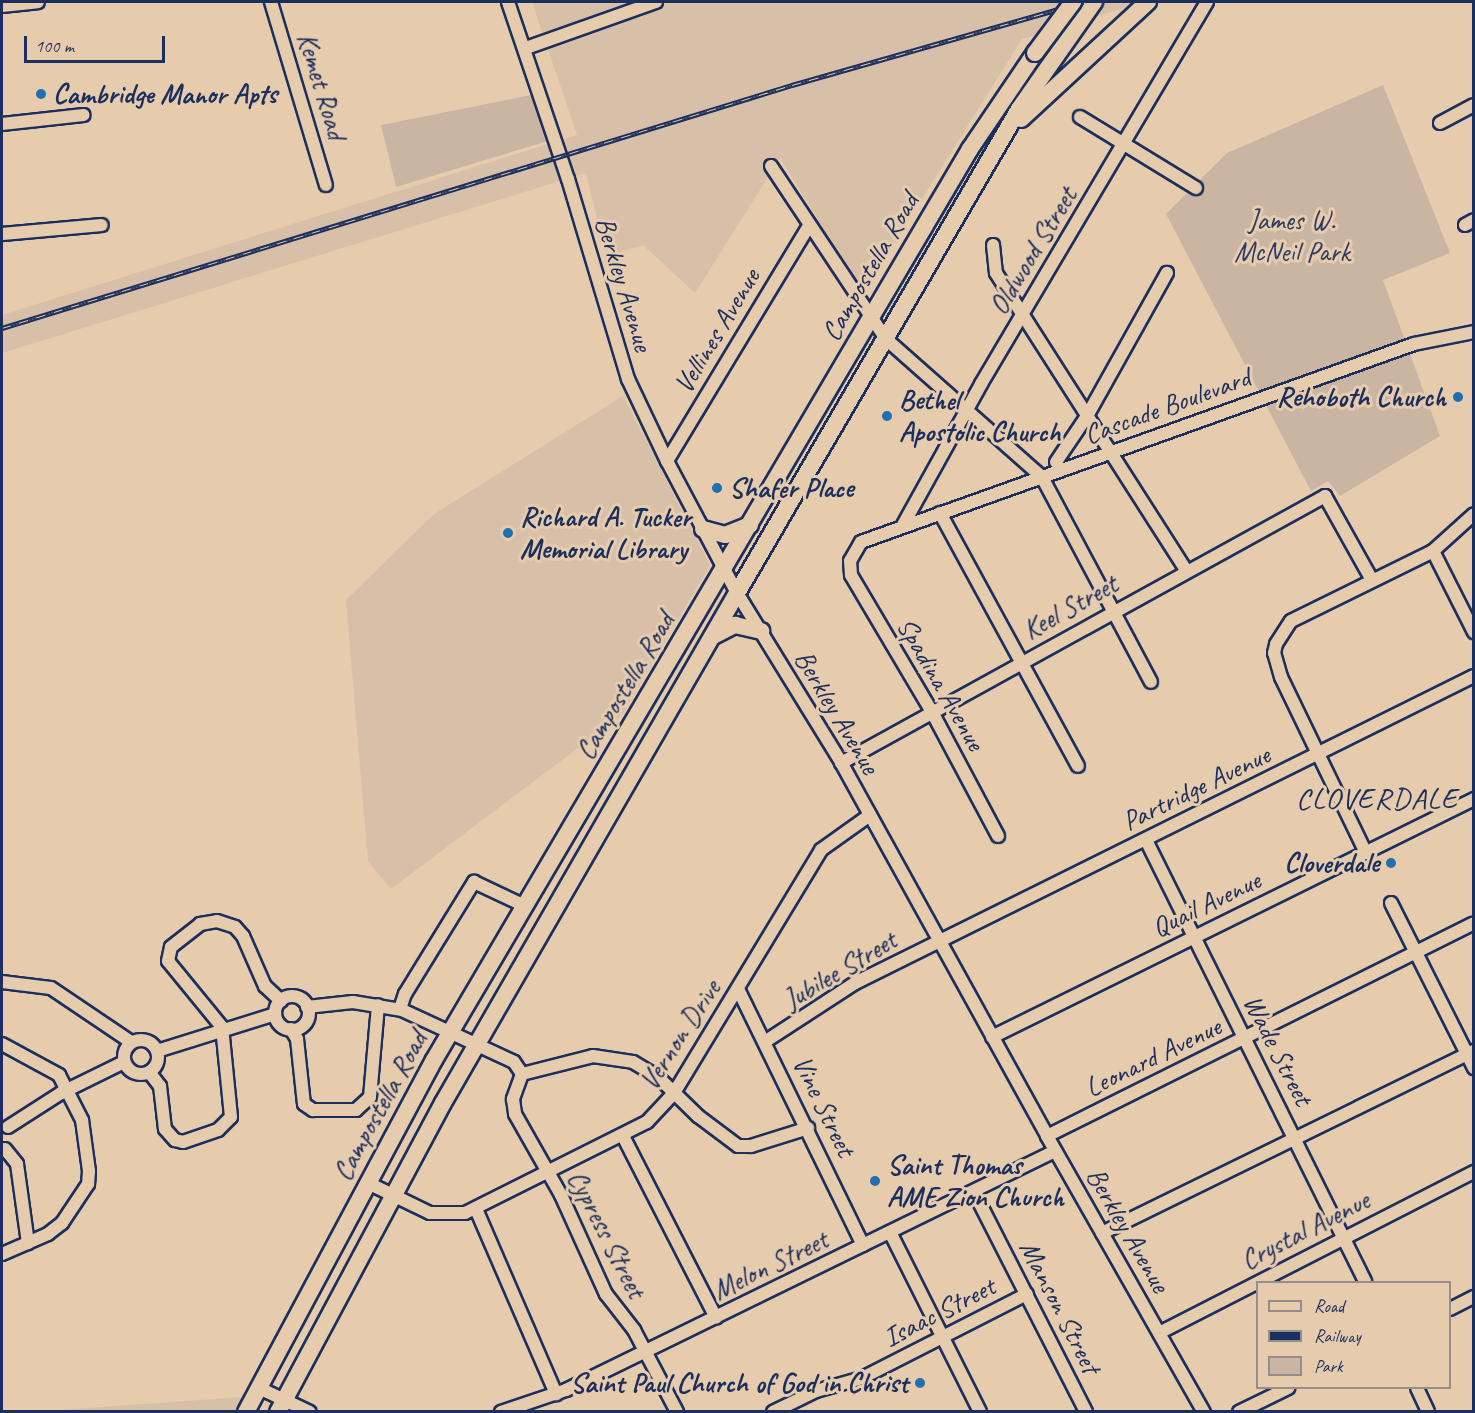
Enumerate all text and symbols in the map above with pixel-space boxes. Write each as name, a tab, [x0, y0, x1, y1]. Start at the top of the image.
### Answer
scale bar	[27, 24, 168, 62]
street label: Kemet Road	[290, 29, 354, 143]
text: 100 m	[35, 35, 74, 57]
place label: Cambridge Manor Apts	[53, 77, 277, 111]
marker: Cambridge Manor Apts	[34, 87, 48, 101]
street label: Oldwood Street	[982, 181, 1084, 321]
street label: Campostella Road	[814, 187, 926, 347]
park label: James W. McNeil Park	[1234, 203, 1350, 269]
street label: Berkley Avenue	[588, 213, 660, 355]
street label: Vellines Avenue	[667, 263, 767, 399]
street label: Cascade Boulevard	[1079, 360, 1255, 452]
place label: Rehoboth Church	[1275, 380, 1446, 414]
place label: Bethel Apostolic Church	[899, 383, 1062, 449]
marker: Rehoboth Church	[1451, 390, 1465, 404]
marker: Bethel Apostolic Church	[880, 409, 894, 423]
place label: Shafer Place	[729, 471, 854, 505]
marker: Shafer Place	[710, 481, 724, 495]
place label: Richard A. Tucker Memorial Library	[520, 500, 691, 566]
marker: Richard A. Tucker Memorial Library	[501, 526, 515, 540]
street label: Keel Street	[1017, 567, 1123, 647]
street label: Campostella Road	[568, 607, 682, 765]
street label: Spadina Avenue	[889, 612, 993, 756]
street label: Berkley Avenue	[787, 644, 887, 780]
street label: Partridge Avenue	[1117, 738, 1275, 838]
district label: CLOVERDALE	[1296, 780, 1458, 816]
place label: Cloverdale	[1284, 846, 1379, 880]
marker: Cloverdale	[1384, 856, 1398, 870]
street label: Quail Avenue	[1146, 863, 1266, 945]
street label: Jubilee Street	[777, 923, 903, 1017]
street label: Vernon Drive	[632, 974, 728, 1096]
street label: Wade Street	[1236, 989, 1320, 1111]
street label: Leonard Avenue	[1079, 1010, 1227, 1104]
street label: Campostella Road	[325, 1026, 435, 1186]
street label: Vine Street	[785, 1050, 863, 1162]
place label: Saint Thomas AME Zion Church	[887, 1148, 1064, 1214]
street label: Berkley Avenue	[1079, 1162, 1177, 1298]
street label: Cypress Street	[560, 1164, 654, 1304]
marker: Saint Thomas AME Zion Church	[868, 1174, 882, 1188]
street label: Crystal Avenue	[1235, 1183, 1375, 1277]
street label: Melon Street	[707, 1223, 833, 1307]
street label: Manson Street	[1012, 1235, 1108, 1379]
street label: Isaac Street	[877, 1269, 1001, 1355]
legend	[1256, 1281, 1451, 1389]
text: Road	[1314, 1295, 1344, 1317]
text: Railway	[1314, 1325, 1361, 1347]
text: Park	[1314, 1355, 1343, 1377]
place label: Saint Paul Church of God in Christ	[570, 1366, 908, 1400]
marker: Saint Paul Church of God in Christ	[913, 1376, 927, 1390]

